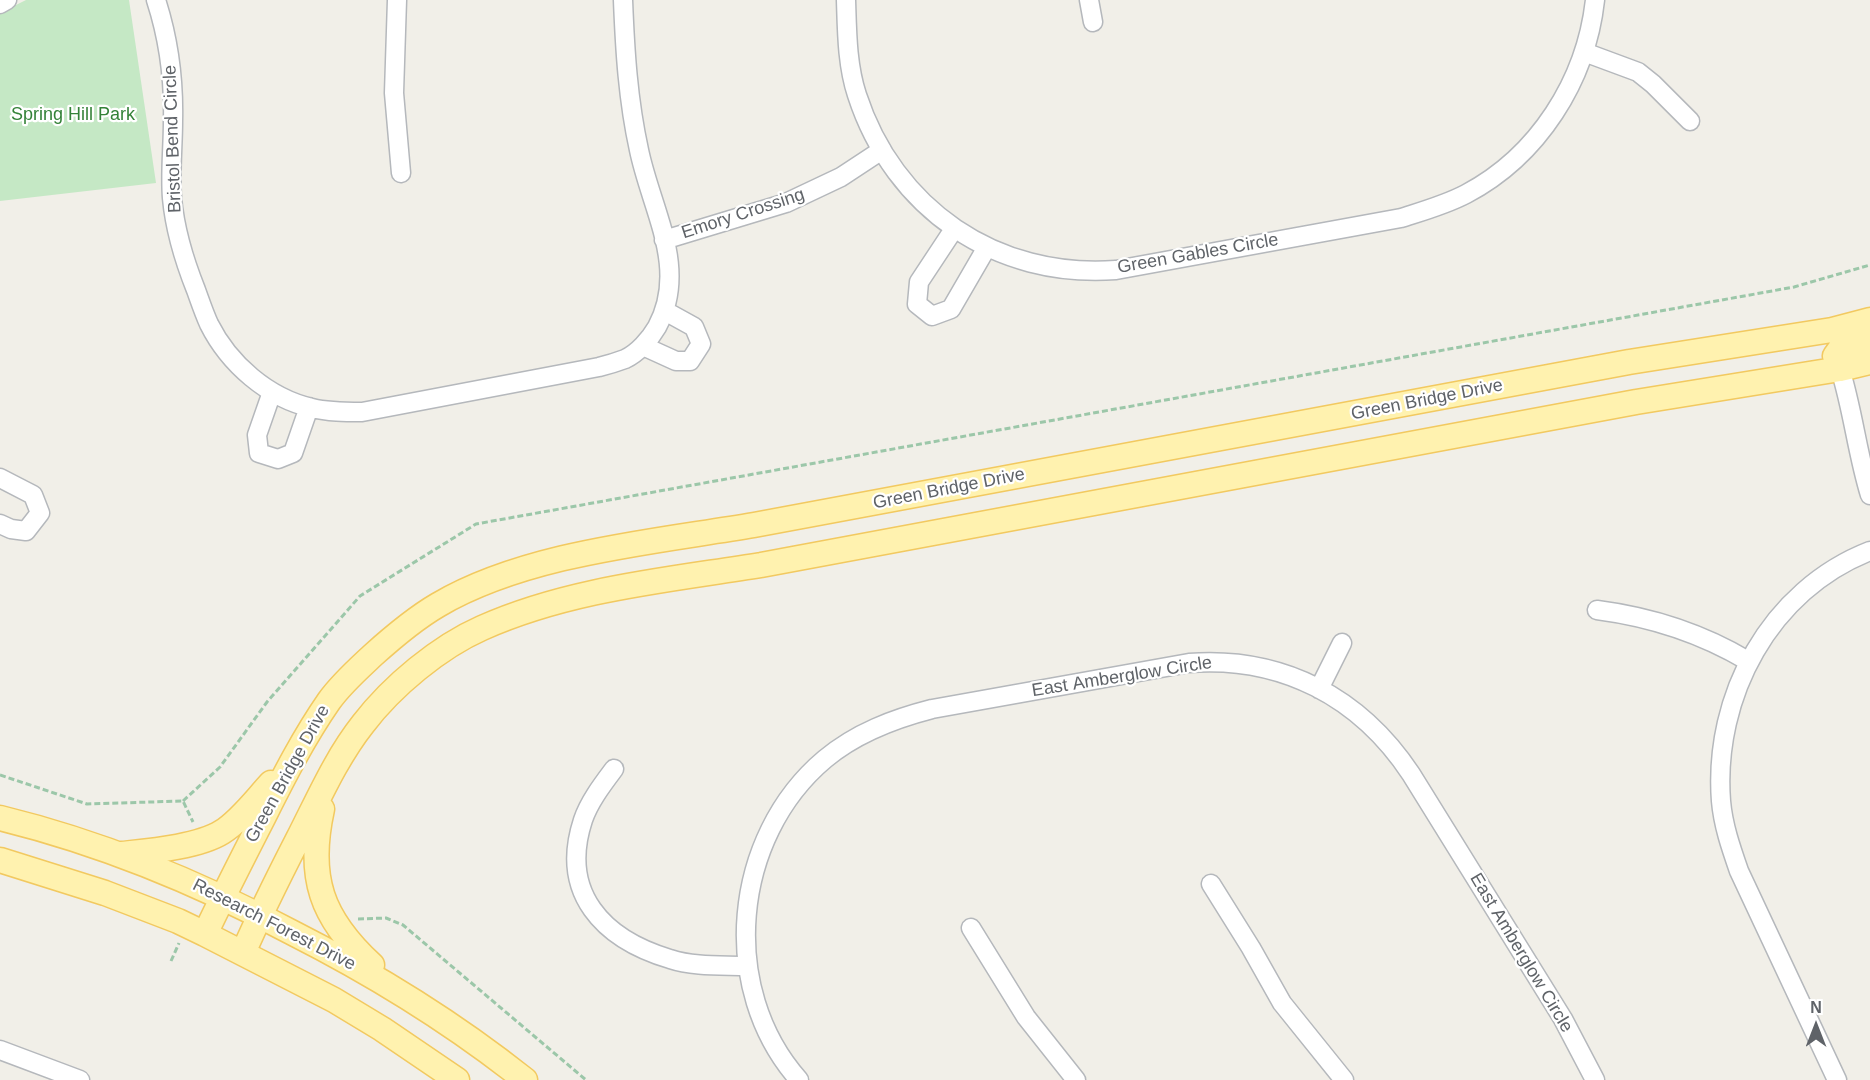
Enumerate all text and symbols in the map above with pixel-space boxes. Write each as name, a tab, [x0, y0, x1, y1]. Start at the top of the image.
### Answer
street label: Bristol Bend Circle	[160, 65, 186, 213]
park label: Spring Hill Park	[11, 104, 135, 126]
street label: Emory Crossing	[679, 184, 807, 244]
street label: Green Gables Circle	[1116, 229, 1280, 279]
street label: Green Bridge Drive	[1349, 375, 1505, 425]
street label: Green Bridge Drive	[871, 464, 1027, 514]
street label: East Amberglow Circle	[1030, 652, 1214, 702]
street label: Green Bridge Drive	[241, 701, 335, 847]
street label: East Amberglow Circle	[1465, 869, 1577, 1037]
street label: Research Forest Drive	[189, 875, 359, 975]
north arrow	[1786, 996, 1846, 1056]
text: N	[1810, 999, 1822, 1016]

